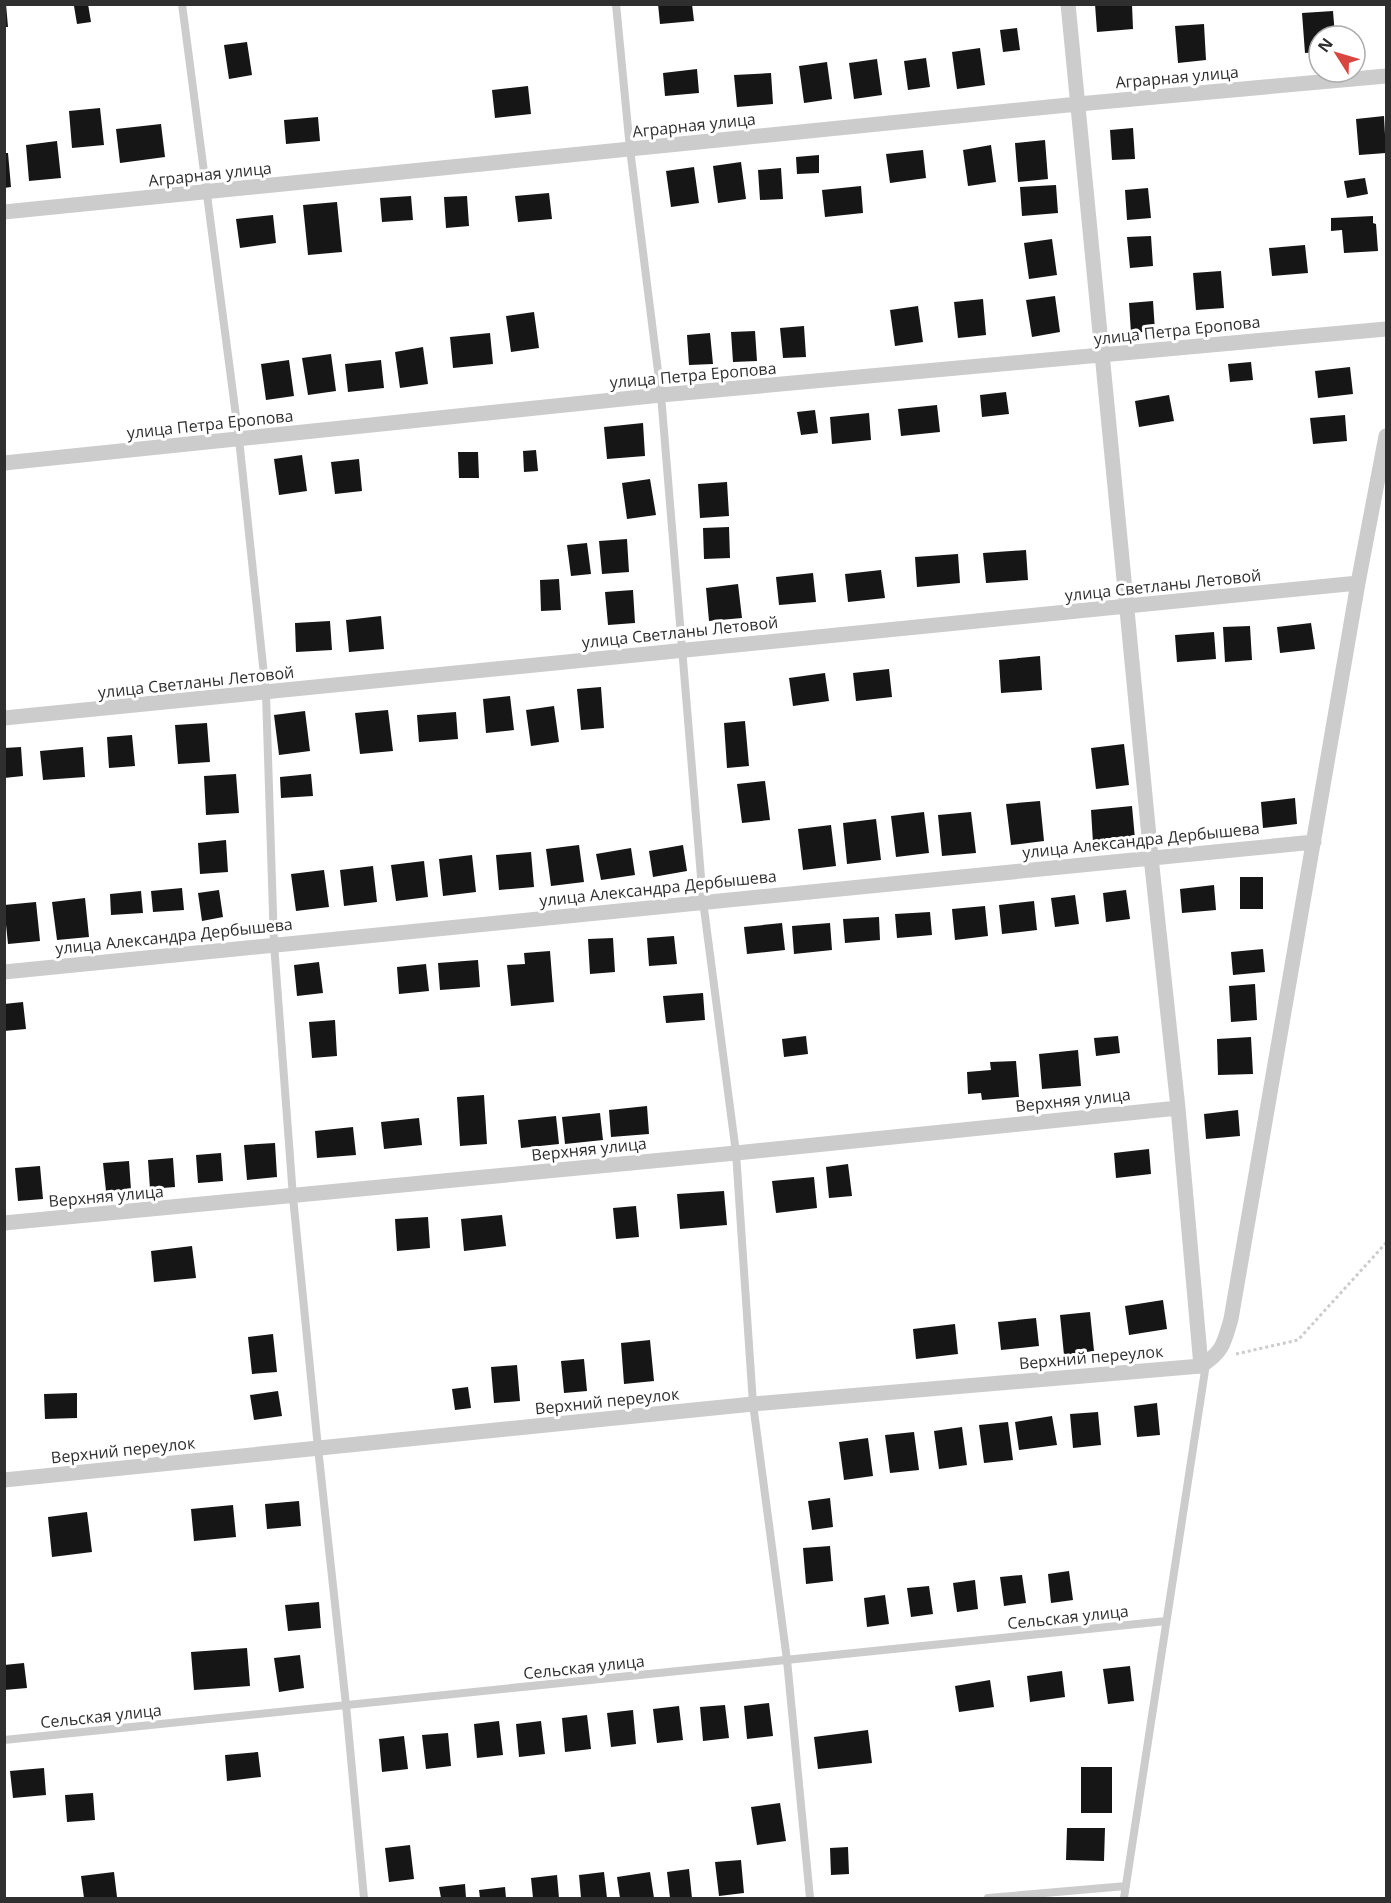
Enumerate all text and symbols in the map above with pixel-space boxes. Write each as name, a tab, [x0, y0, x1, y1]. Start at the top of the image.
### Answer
north arrow	[1307, 24, 1367, 84]
text: N	[1312, 33, 1338, 57]
street label: Аграрная улица	[1114, 61, 1240, 93]
street label: Аграрная улица	[631, 108, 757, 142]
street label: Аграрная улица	[147, 157, 273, 191]
street label: улица Петра Еропова	[1093, 310, 1261, 350]
street label: улица Петра Еропова	[609, 357, 777, 393]
street label: улица Петра Еропова	[126, 404, 294, 444]
street label: улица Светланы Летовой	[1064, 564, 1262, 606]
street label: улица Светланы Летовой	[581, 611, 779, 653]
street label: улица Светланы Летовой	[97, 661, 295, 703]
street label: улица Александра Дербышева	[1021, 817, 1261, 863]
street label: улица Александра Дербышева	[538, 865, 778, 911]
street label: улица Александра Дербышева	[54, 913, 294, 959]
street label: Верхняя улица	[1014, 1083, 1132, 1117]
street label: Верхняя улица	[530, 1132, 648, 1166]
street label: Верхняя улица	[47, 1180, 165, 1212]
street label: Верхний переулок	[1018, 1340, 1165, 1374]
street label: Верхний переулок	[534, 1382, 681, 1420]
street label: Верхний переулок	[50, 1431, 197, 1469]
street label: Сельская улица	[1006, 1600, 1130, 1634]
street label: Сельская улица	[522, 1650, 646, 1684]
street label: Сельская улица	[39, 1699, 163, 1733]

